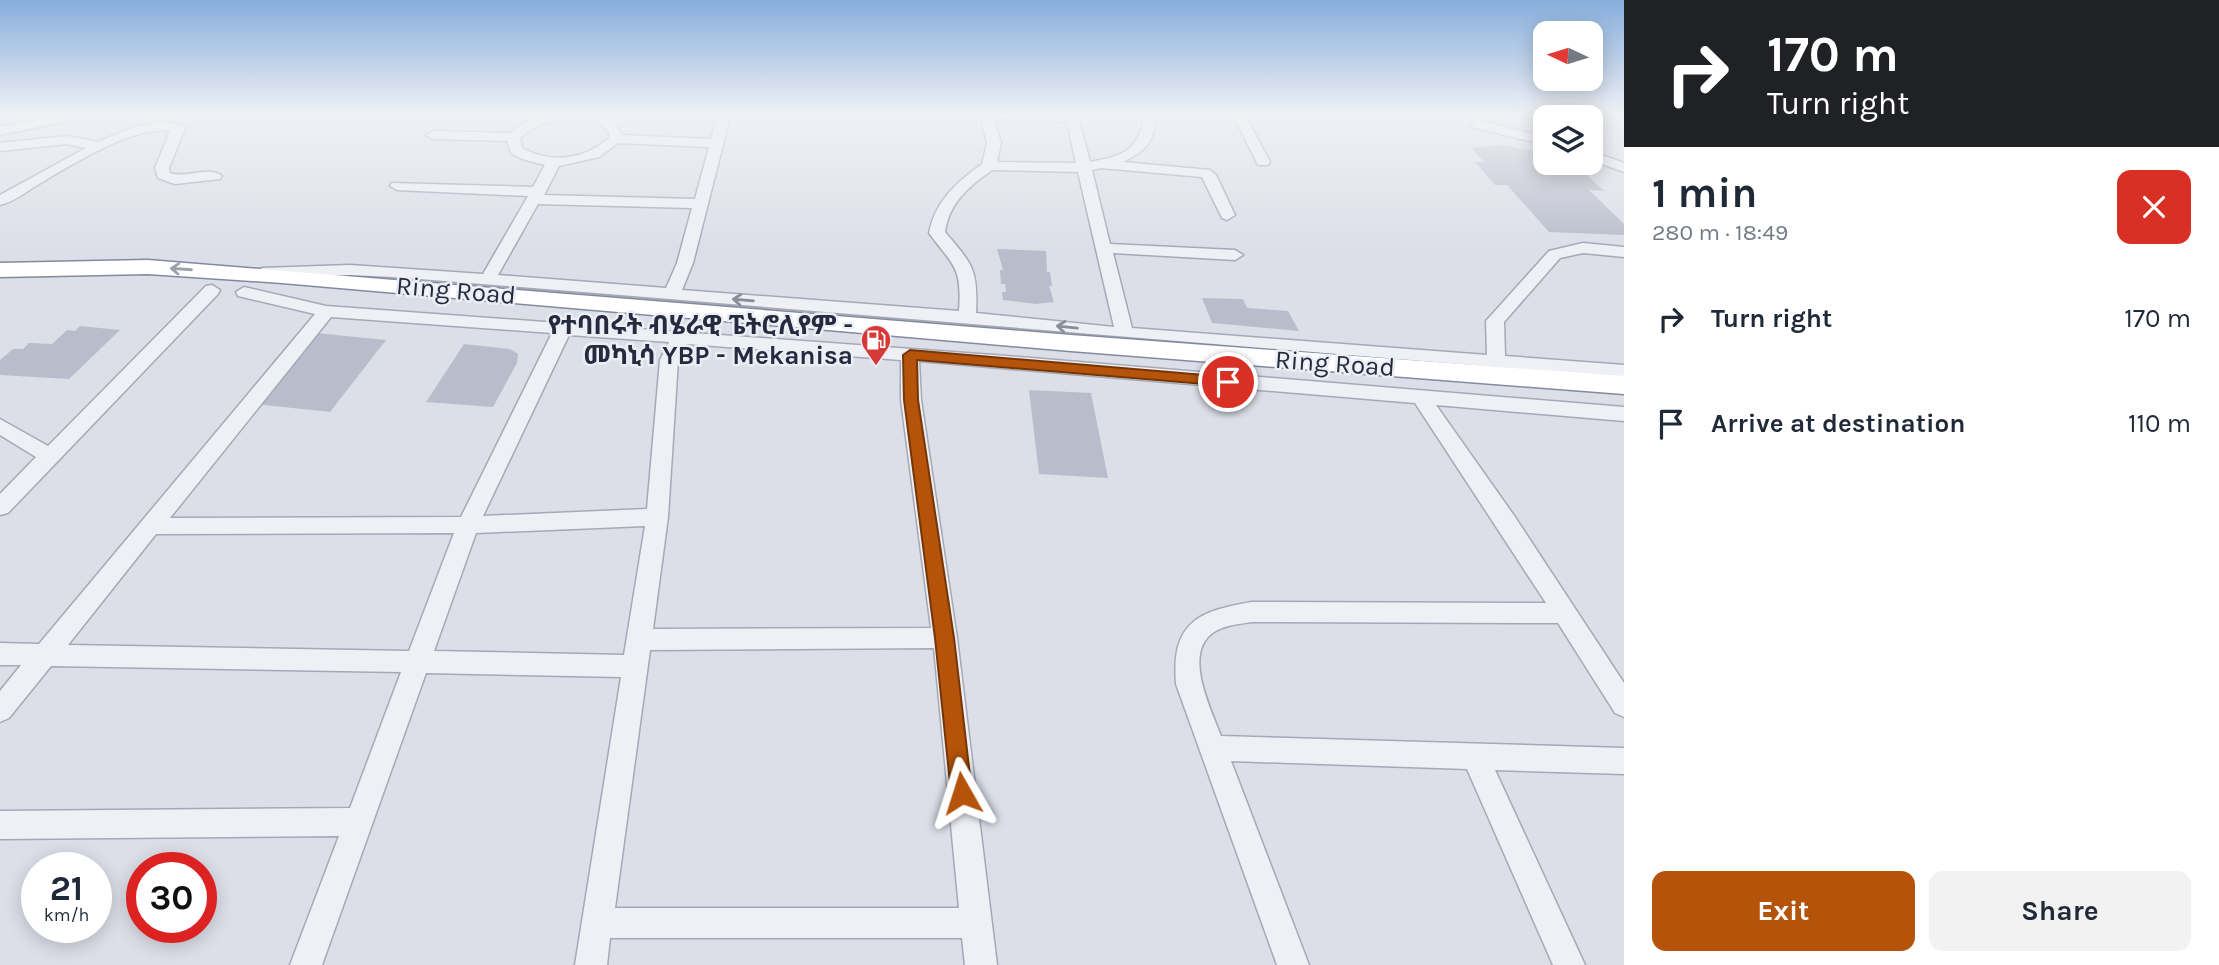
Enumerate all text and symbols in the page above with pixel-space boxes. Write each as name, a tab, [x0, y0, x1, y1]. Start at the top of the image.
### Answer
north arrow	[1533, 21, 1603, 91]
map controls	[1533, 21, 1603, 175]
text: 170 m	[1767, 26, 1899, 83]
icon: right	[1652, 28, 1743, 119]
text: Turn right	[1767, 85, 1909, 122]
button: layers	[1533, 105, 1603, 175]
text: 1 min	[1652, 168, 1757, 218]
button: close	[2117, 170, 2191, 244]
text: 280 m · 18:49	[1652, 219, 1788, 246]
one-way arrow	[170, 262, 193, 275]
street label: Ring Road	[395, 270, 517, 311]
one-way arrow	[732, 293, 755, 306]
icon: right	[1652, 300, 1690, 338]
text: Turn right	[1711, 303, 1832, 334]
text: 170 m	[2124, 303, 2191, 334]
place label: የተባበሩት ብሄራዊ ፔትሮሊየም - መካኒሳ YBP - Mekanisa	[548, 310, 853, 371]
one-way arrow	[1057, 321, 1079, 334]
fuel station icon: የተባበሩት ብሄራዊ ፔትሮሊየም - መካኒሳ YBP - Mekanisa	[859, 323, 893, 367]
street label: Ring Road	[1274, 344, 1396, 383]
pin	[1198, 352, 1258, 412]
icon: arrive	[1209, 363, 1247, 401]
icon: arrive	[1652, 405, 1690, 443]
text: Arrive at destination	[1711, 408, 1965, 439]
text: 110 m	[2128, 408, 2191, 439]
position arrow	[925, 756, 999, 830]
speed limit sign: 30	[126, 852, 217, 943]
text: 21	[50, 868, 83, 909]
button: Exit	[1652, 871, 1915, 951]
button: Share	[1929, 871, 2191, 951]
text: km/h	[44, 904, 89, 926]

